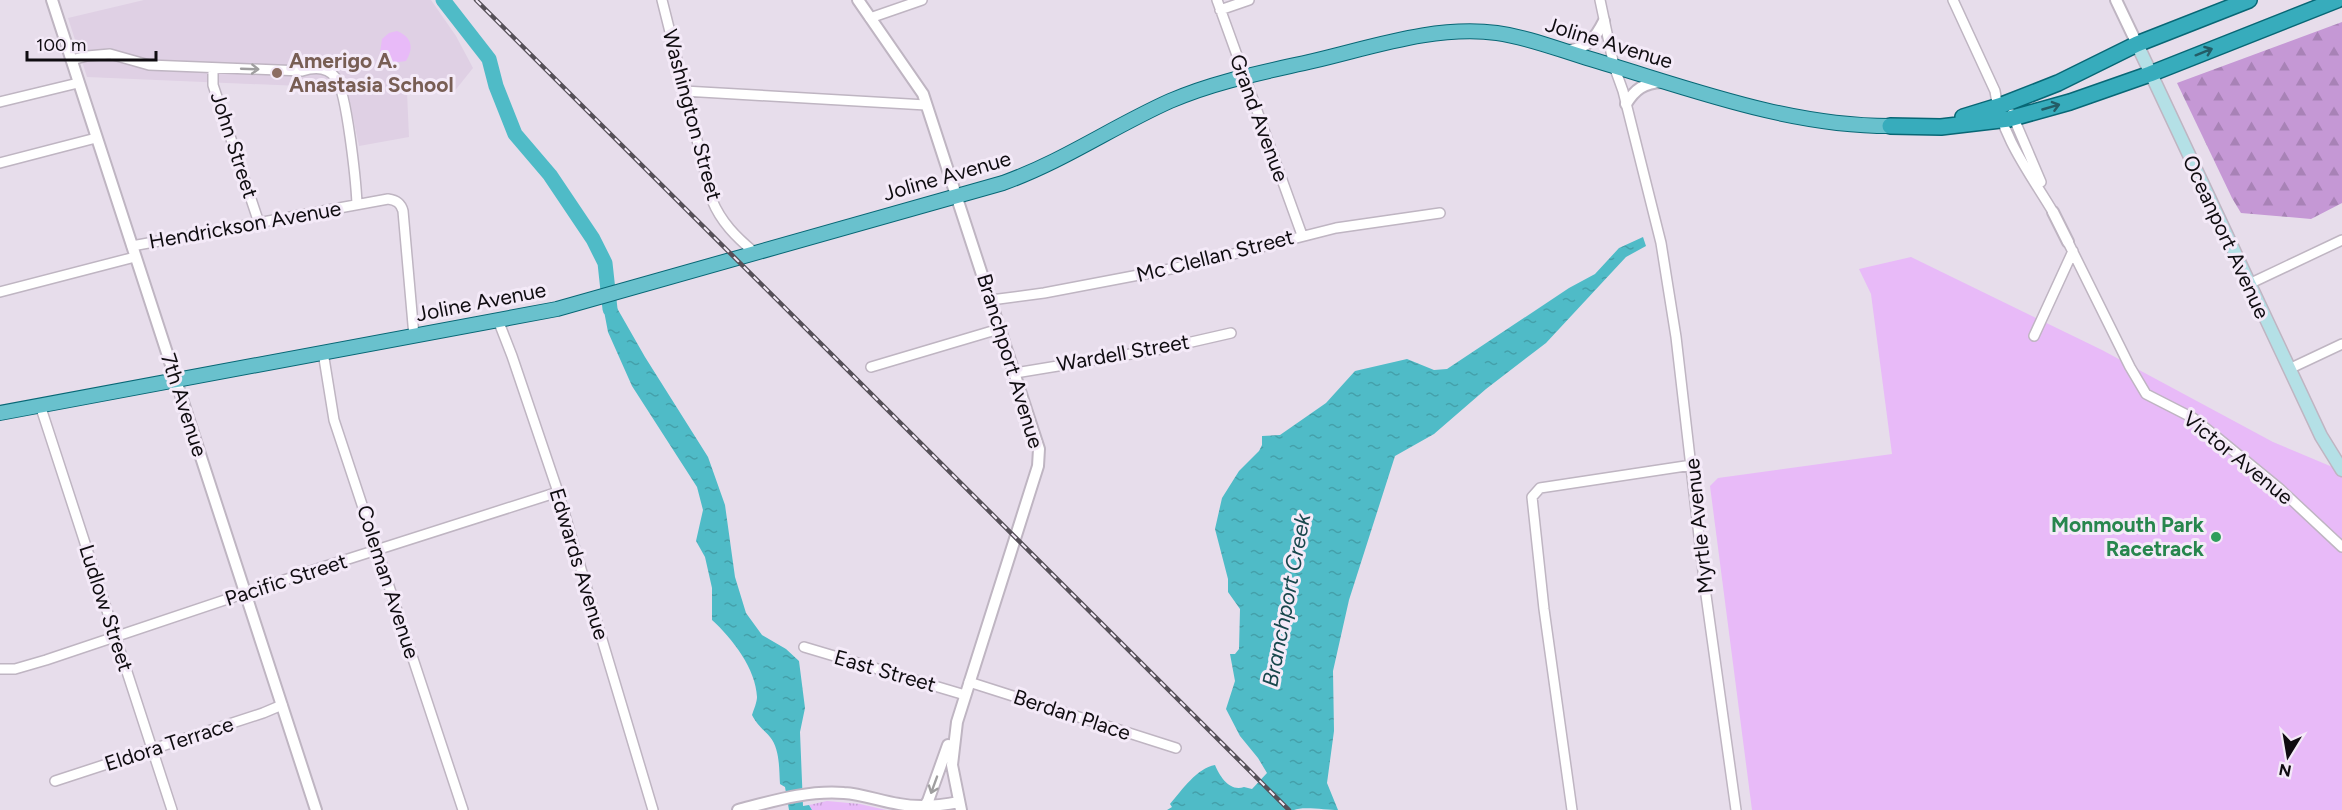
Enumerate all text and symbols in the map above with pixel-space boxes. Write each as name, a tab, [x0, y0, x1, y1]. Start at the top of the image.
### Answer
street label: Joline Avenue	[1542, 11, 1676, 74]
scale bar	[27, 24, 156, 62]
street label: Washington Street	[658, 27, 727, 203]
text: 100 m	[36, 34, 86, 56]
one-way arrow	[2194, 46, 2213, 57]
place label: Amerigo A. Anastasia School	[289, 48, 454, 97]
street label: Grand Avenue	[1225, 51, 1294, 185]
one-way arrow	[239, 64, 259, 75]
marker: Amerigo A. Anastasia School	[270, 66, 284, 80]
street label: John Street	[206, 88, 263, 201]
one-way arrow	[2041, 101, 2060, 112]
street label: Joline Avenue	[880, 145, 1014, 206]
street label: Oceanport Avenue	[2178, 151, 2275, 322]
street label: Hendrickson Avenue	[147, 195, 343, 254]
street label: Mc Clellan Street	[1134, 224, 1296, 287]
street label: Branchport Avenue	[972, 271, 1049, 451]
street label: Joline Avenue	[414, 277, 548, 326]
street label: Wardell Street	[1055, 329, 1191, 376]
street label: 7th Avenue	[156, 350, 213, 460]
street label: Victor Avenue	[2178, 406, 2298, 510]
street label: Myrtle Avenue	[1679, 457, 1718, 595]
street label: Edwards Avenue	[545, 485, 614, 643]
street label: Coleman Avenue	[352, 502, 425, 662]
water label: Branchport Creek	[1256, 510, 1317, 689]
place label: Monmouth Park Racetrack	[2051, 512, 2205, 561]
marker: Monmouth Park Racetrack	[2209, 530, 2223, 544]
street label: Ludlow Street	[74, 541, 139, 674]
street label: Pacific Street	[222, 548, 350, 611]
street label: East Street	[831, 644, 939, 697]
street label: Berdan Place	[1010, 684, 1134, 745]
street label: Eldora Terrace	[101, 711, 236, 776]
north arrow	[2258, 726, 2318, 786]
text: N	[2277, 760, 2293, 781]
one-way arrow	[928, 775, 939, 794]

